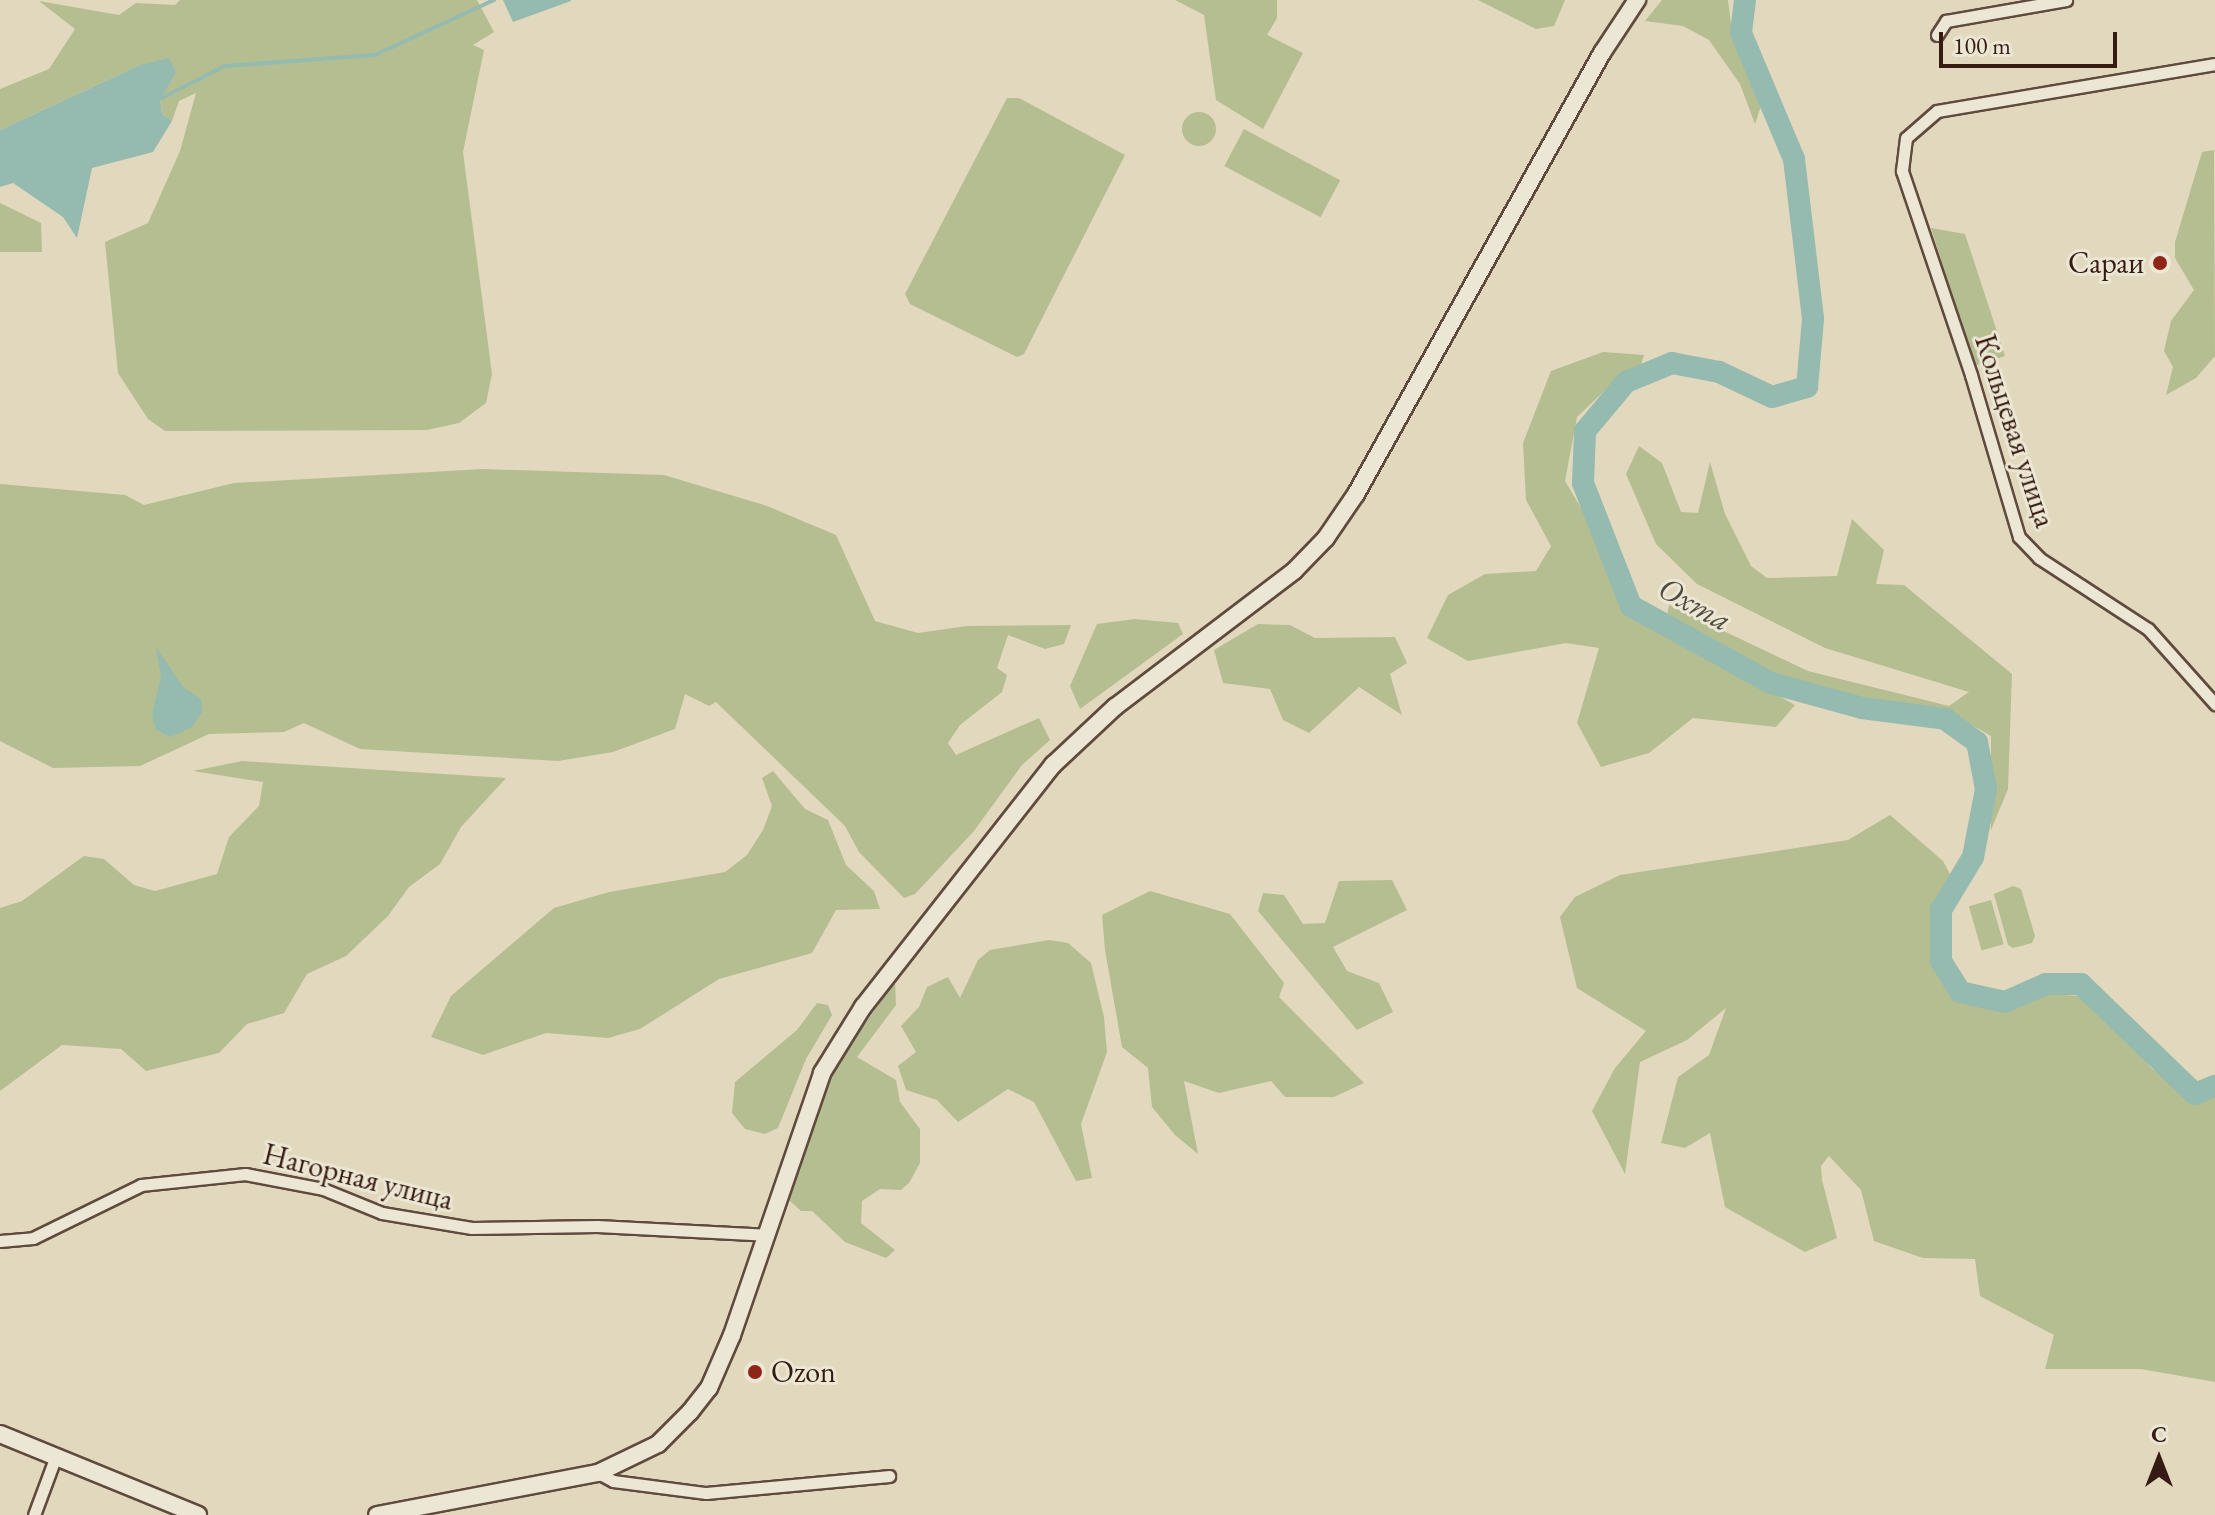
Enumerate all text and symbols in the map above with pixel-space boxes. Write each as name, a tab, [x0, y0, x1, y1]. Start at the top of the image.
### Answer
scale bar	[1943, 16, 2121, 66]
text: 100 m	[1953, 30, 2011, 61]
place label: Сараи	[2068, 245, 2144, 281]
marker: Сараи	[2151, 254, 2169, 272]
street label: Кольцевая улица	[1967, 330, 2063, 532]
water label: Охта	[1652, 568, 1738, 640]
street label: Нагорная улица	[259, 1136, 457, 1218]
place label: Ozon	[771, 1354, 836, 1390]
marker: Ozon	[746, 1363, 764, 1381]
north arrow	[2119, 1419, 2199, 1499]
text: С	[2151, 1420, 2167, 1449]

